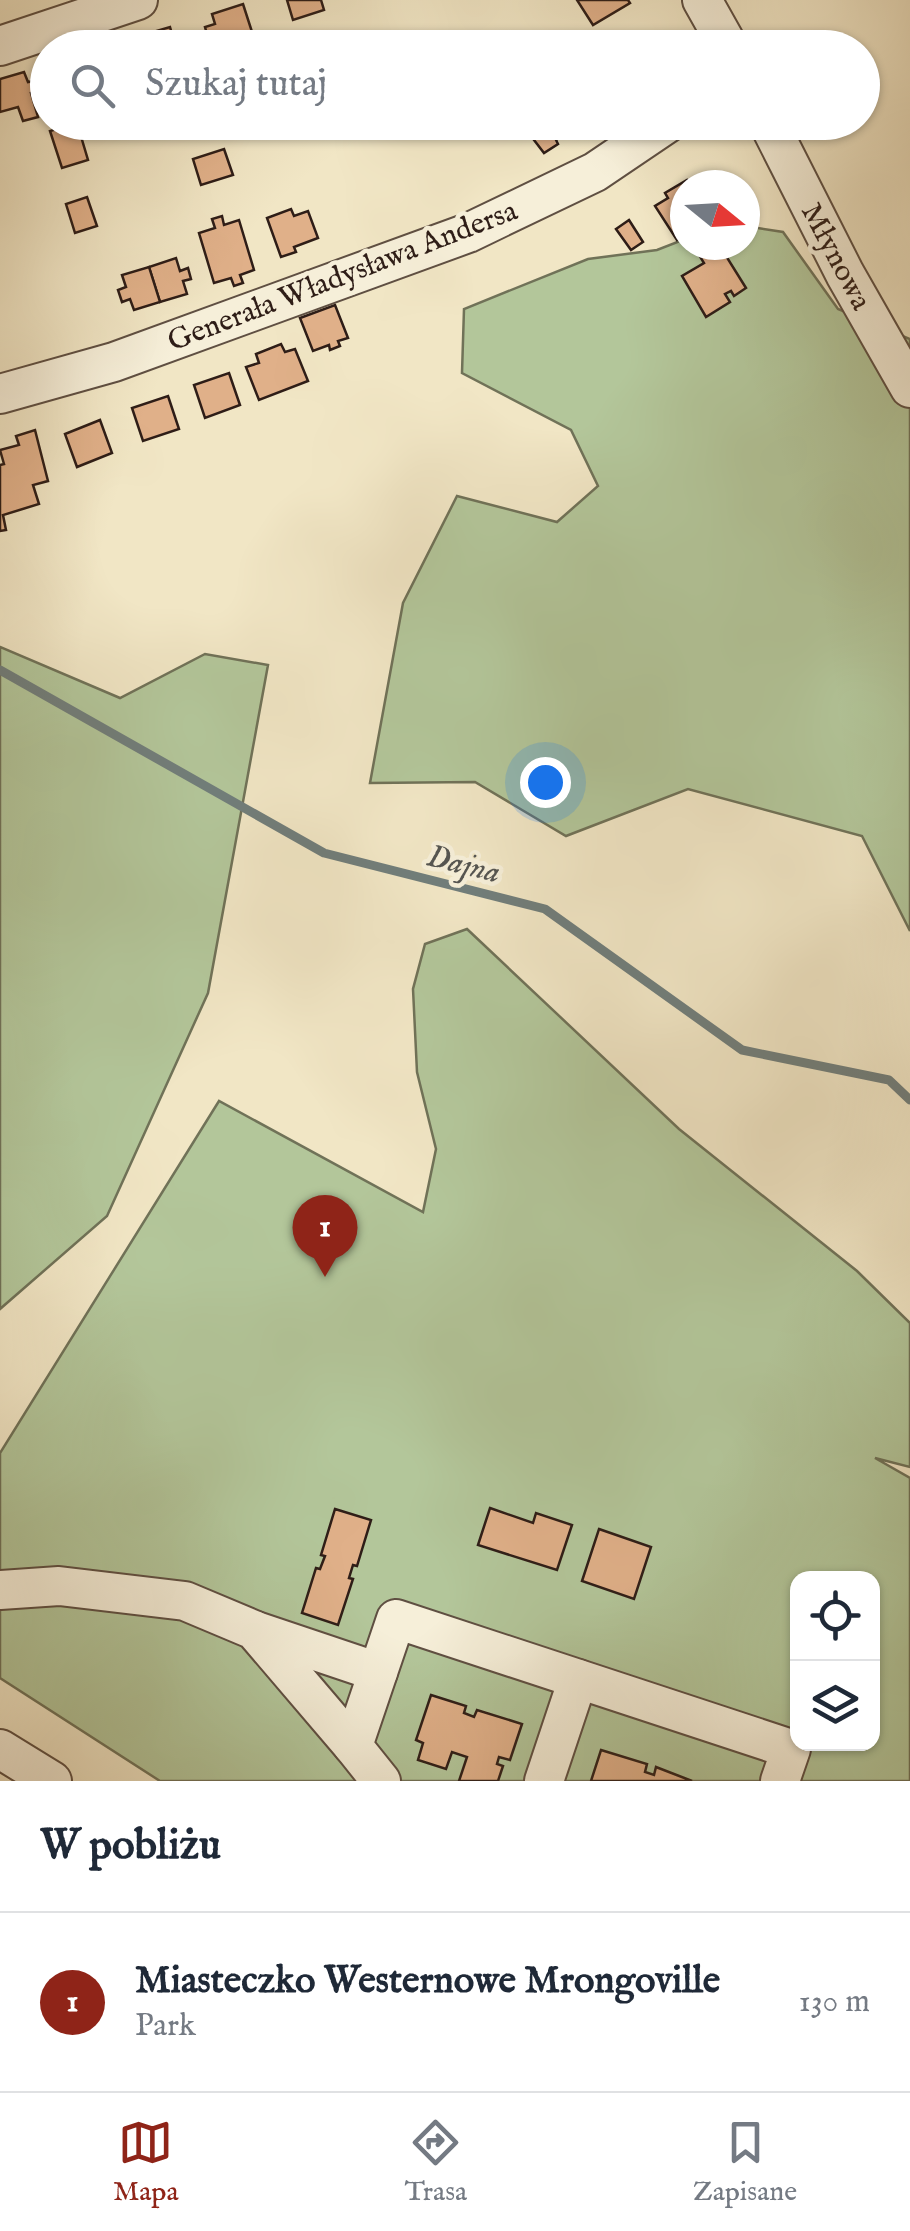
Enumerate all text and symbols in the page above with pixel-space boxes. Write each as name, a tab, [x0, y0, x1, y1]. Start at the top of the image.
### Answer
search box	[30, 30, 880, 140]
icon: search	[65, 58, 120, 113]
text: Szukaj tutaj	[145, 61, 327, 109]
north arrow	[670, 170, 760, 260]
street label: Generała Władysława Andersa	[162, 193, 523, 361]
street label: Młynowa	[791, 197, 879, 317]
your location	[520, 757, 571, 808]
water label: Dajna	[422, 837, 504, 894]
pin: 1	[292, 1194, 358, 1277]
map controls	[790, 1571, 880, 1751]
button: locate	[790, 1571, 880, 1661]
button: layers	[790, 1661, 880, 1751]
text: W pobliżu	[40, 1820, 221, 1873]
text: Miasteczko Westernowe Mrongoville	[135, 1958, 720, 2006]
text: 1	[67, 1982, 78, 2023]
text: 130 m	[799, 1982, 870, 2023]
text: Park	[135, 2006, 196, 2047]
tab: Mapa	[113, 2115, 179, 2210]
tab: Trasa	[405, 2115, 467, 2210]
tab: Zapisane	[693, 2115, 797, 2210]

